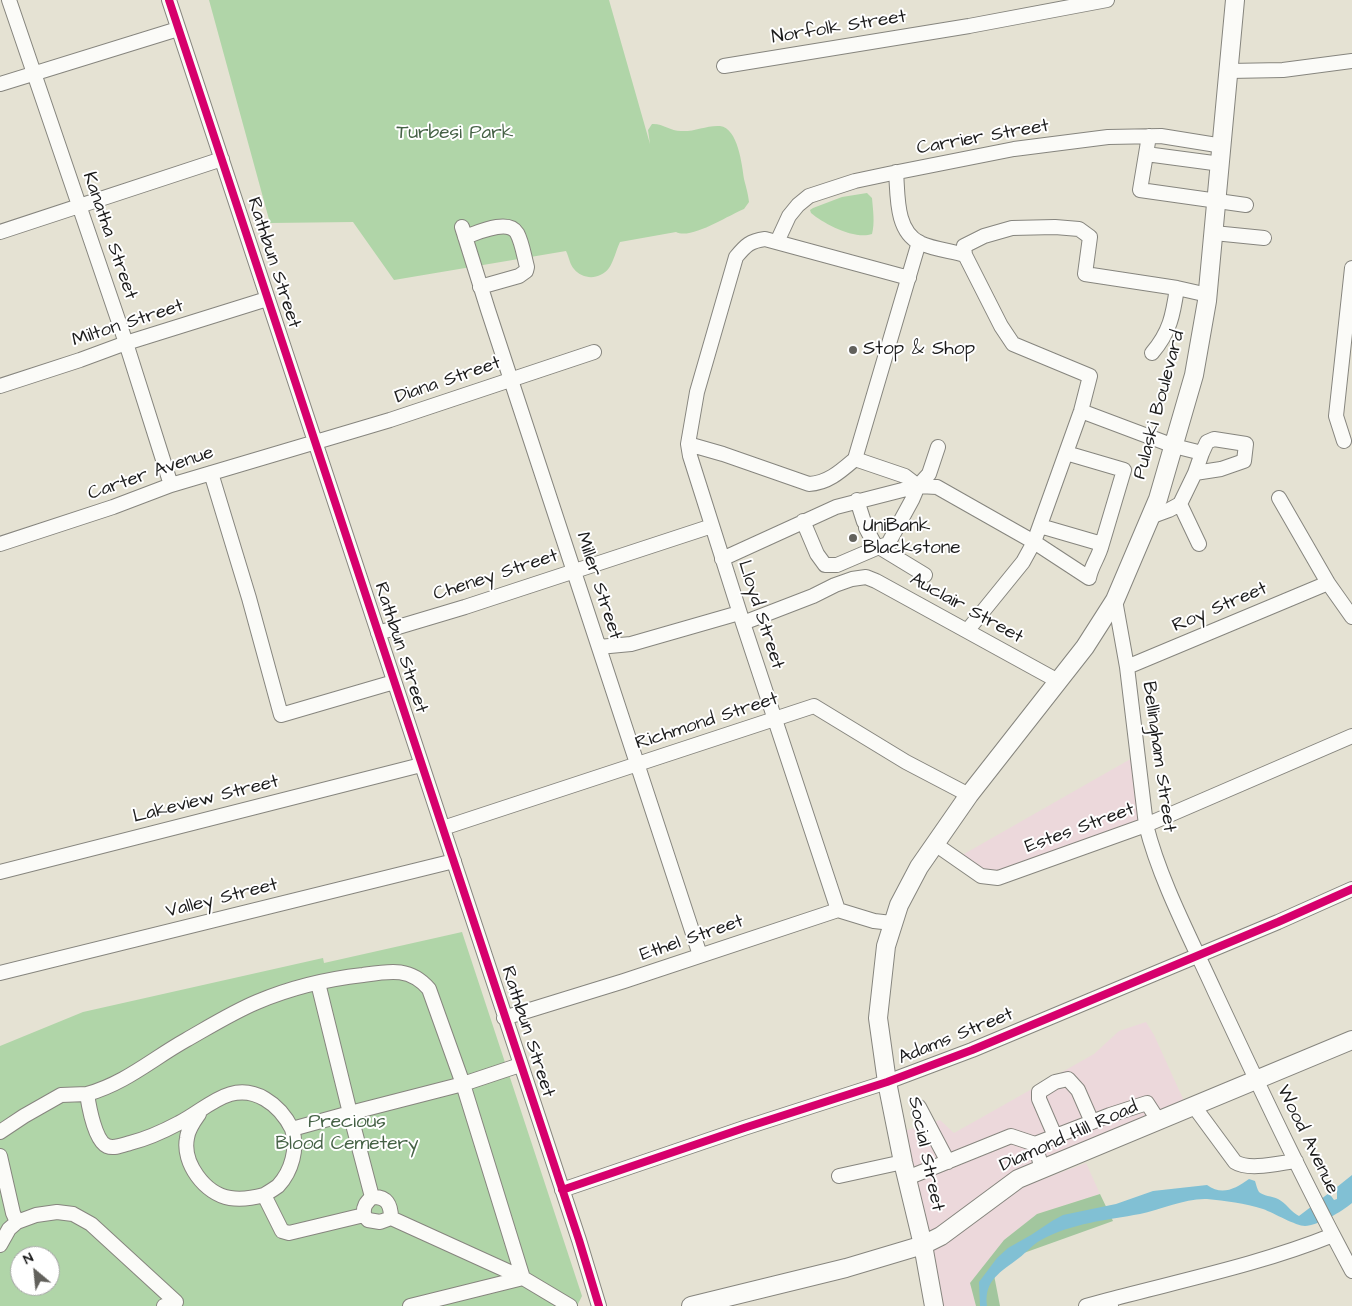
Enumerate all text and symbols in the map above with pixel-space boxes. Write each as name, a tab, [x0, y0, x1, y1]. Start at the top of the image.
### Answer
street label: Norfolk Street	[770, 6, 908, 50]
street label: Carrier Street	[915, 115, 1051, 161]
park label: Turbesi Park	[397, 123, 513, 145]
street label: Kanatha Street	[77, 169, 141, 303]
street label: Rathbun Street	[241, 195, 305, 331]
street label: Milton Street	[69, 295, 187, 353]
street label: Pulaski Boulevard	[1129, 328, 1191, 482]
place label: Stop & Shop	[863, 339, 975, 361]
marker: Stop & Shop	[847, 344, 859, 356]
street label: Diana Street	[392, 352, 504, 410]
street label: Carter Avenue	[85, 442, 217, 506]
place label: UniBank Blackstone	[863, 516, 961, 560]
street label: Miller Street	[570, 529, 626, 643]
marker: UniBank Blackstone	[847, 532, 859, 544]
street label: Cheney Street	[431, 545, 561, 607]
street label: Lloyd Street	[732, 558, 788, 672]
street label: Auclair Street	[905, 568, 1027, 650]
street label: Roy Street	[1169, 578, 1271, 638]
street label: Rathbun Street	[368, 580, 432, 716]
street label: Bellingham Street	[1136, 680, 1180, 834]
street label: Richmond Street	[633, 688, 781, 756]
street label: Lakeview Street	[131, 771, 281, 829]
street label: Estes Street	[1022, 799, 1138, 859]
street label: Valley Street	[164, 874, 280, 924]
street label: Ethel Street	[637, 911, 747, 967]
street label: Rathbun Street	[495, 964, 559, 1100]
street label: Adams Street	[895, 1004, 1017, 1070]
street label: Wood Avenue	[1271, 1082, 1343, 1198]
street label: Social Street	[902, 1095, 948, 1213]
street label: Diamond Hill Road	[996, 1096, 1142, 1178]
park label: Precious Blood Cemetery	[276, 1112, 418, 1156]
north arrow	[10, 1246, 60, 1296]
text: N	[20, 1248, 37, 1270]

